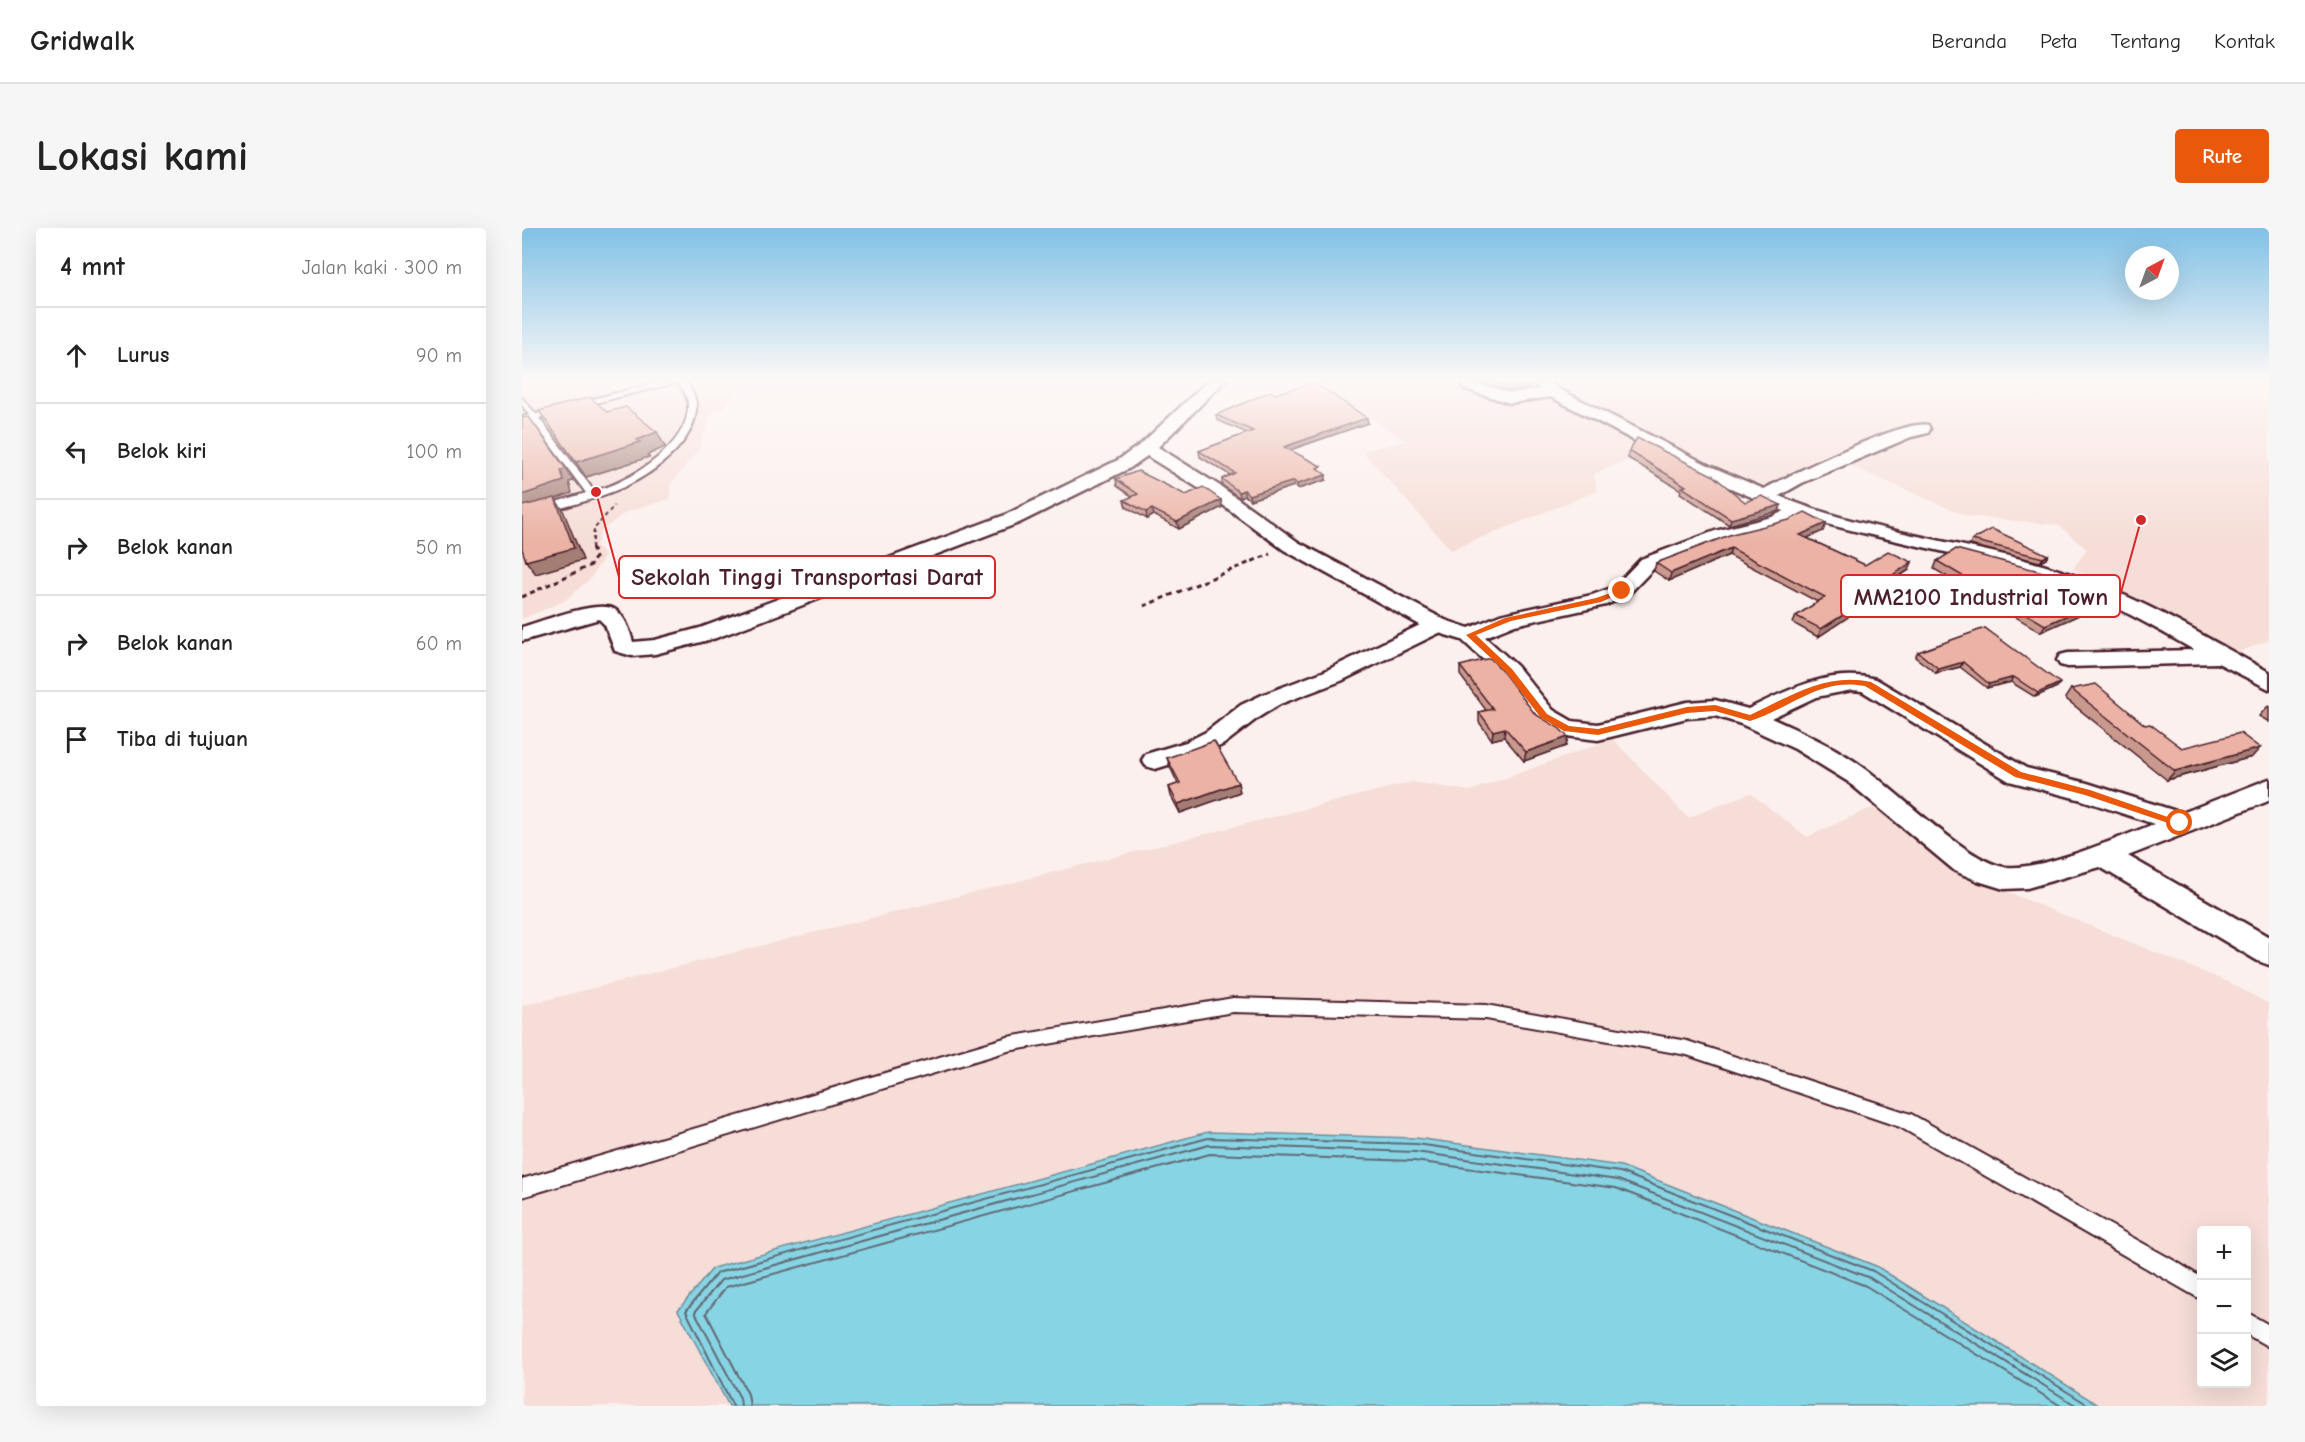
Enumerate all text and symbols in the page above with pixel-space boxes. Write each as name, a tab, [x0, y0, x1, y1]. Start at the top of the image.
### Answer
text: Gridwalk	[30, 25, 134, 57]
text: Beranda	[1931, 29, 2007, 53]
text: Peta	[2040, 29, 2078, 53]
text: Tentang	[2111, 29, 2181, 53]
text: Kontak	[2214, 29, 2275, 53]
button: Rute	[2175, 129, 2269, 183]
text: Lokasi kami	[36, 132, 248, 181]
north arrow	[2125, 246, 2179, 300]
text: 4 mnt	[60, 252, 125, 282]
text: Jalan kaki · 300 m	[302, 256, 462, 279]
icon: ahead	[60, 339, 93, 372]
text: Lurus	[117, 342, 169, 368]
text: 90 m	[416, 344, 462, 367]
icon: left	[60, 435, 93, 468]
text: Belok kiri	[117, 438, 207, 464]
text: 100 m	[407, 440, 462, 463]
icon: right	[60, 531, 93, 564]
text: Belok kanan	[117, 534, 233, 560]
text: 50 m	[416, 536, 462, 559]
callout: Sekolah Tinggi Transportasi Darat	[619, 556, 995, 598]
text: Sekolah Tinggi Transportasi Darat	[631, 563, 984, 591]
callout: MM2100 Industrial Town	[1841, 575, 2120, 617]
route end	[1608, 577, 1634, 603]
text: MM2100 Industrial Town	[1854, 583, 2108, 611]
icon: right	[60, 627, 93, 660]
text: Belok kanan	[117, 630, 233, 656]
text: 60 m	[416, 632, 462, 655]
icon: arrive	[60, 723, 93, 756]
text: Tiba di tujuan	[117, 726, 248, 752]
route start	[2166, 809, 2192, 835]
map controls	[2197, 1226, 2251, 1388]
button: +	[2197, 1226, 2251, 1280]
button: −	[2197, 1280, 2251, 1334]
button: layers	[2197, 1334, 2251, 1388]

